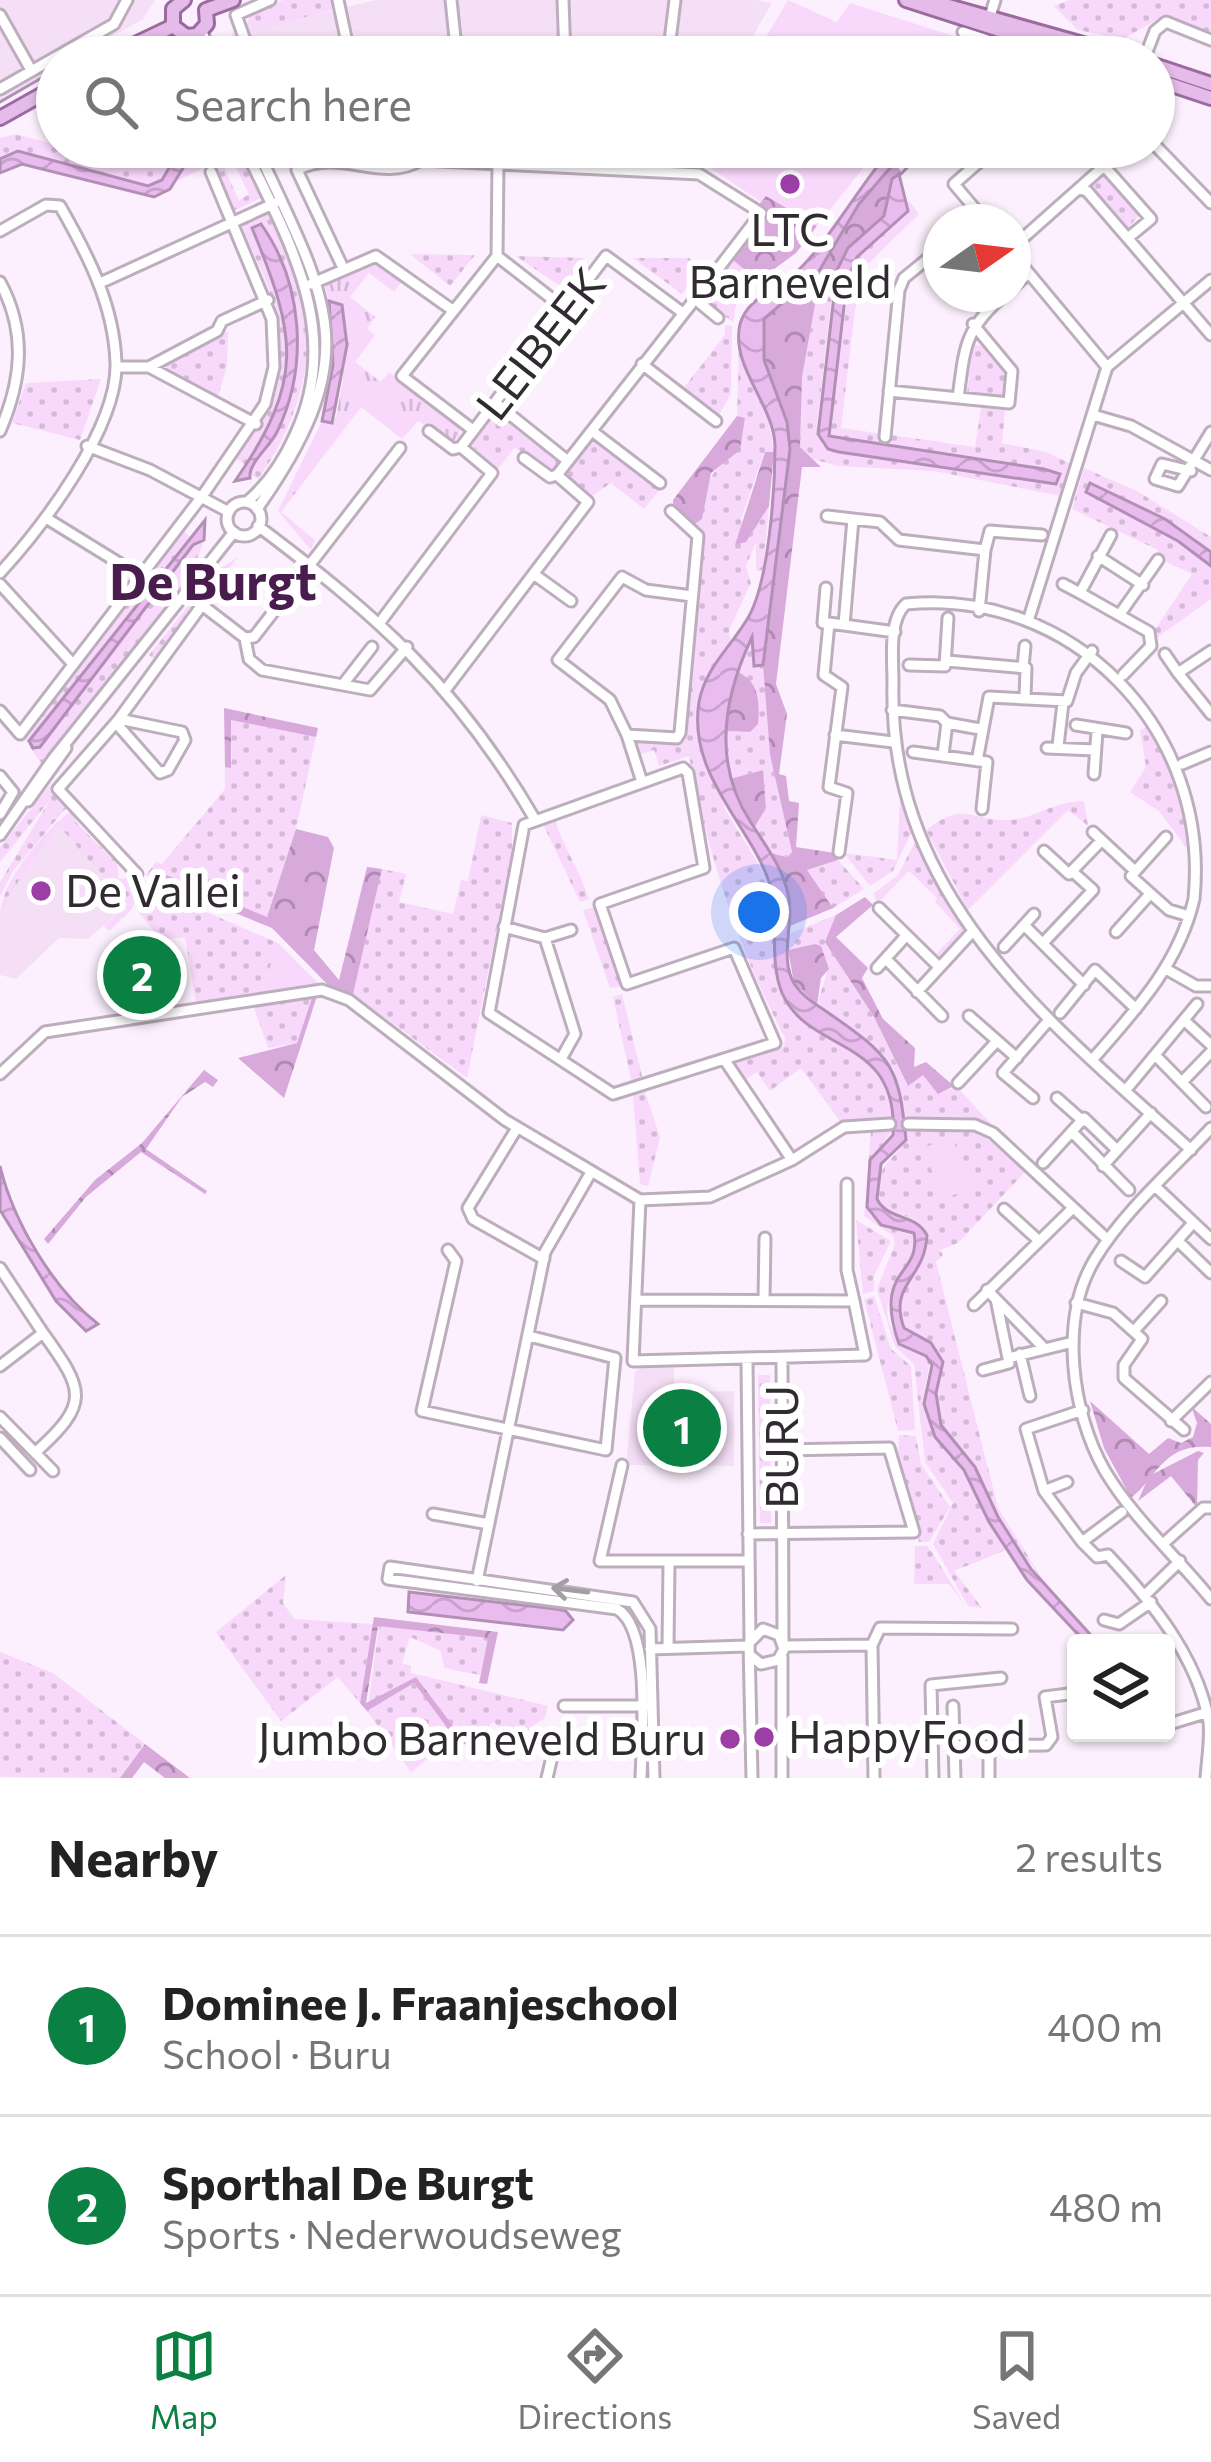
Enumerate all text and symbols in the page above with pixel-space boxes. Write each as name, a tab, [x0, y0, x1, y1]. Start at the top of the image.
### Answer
search box	[36, 36, 1175, 168]
icon: search	[78, 69, 144, 135]
text: Search here	[174, 75, 412, 130]
marker: LTC Barneveld	[777, 171, 803, 197]
place label: LTC Barneveld	[689, 200, 891, 307]
north arrow	[923, 204, 1031, 312]
street label: LEIBEEK	[463, 256, 615, 429]
district label: De Burgt	[109, 548, 317, 611]
place label: De Vallei	[65, 861, 241, 916]
marker: De Vallei	[28, 878, 54, 904]
your location	[729, 882, 789, 942]
pin: 2	[103, 930, 181, 1020]
pin: 1	[643, 1383, 721, 1473]
street label: BURU	[752, 1385, 807, 1509]
one-way arrow	[551, 1578, 590, 1600]
map controls	[1067, 1634, 1175, 1742]
button: layers	[1067, 1634, 1175, 1742]
place label: HappyFood	[788, 1707, 1026, 1762]
place label: Jumbo Barneveld Buru	[258, 1709, 706, 1764]
marker: HappyFood	[751, 1724, 777, 1750]
marker: Jumbo Barneveld Buru	[717, 1726, 743, 1752]
text: Nearby	[48, 1825, 218, 1888]
text: 2 results	[1015, 1832, 1163, 1880]
text: Dominee J. Fraanjeschool	[162, 1974, 679, 2029]
text: 1	[78, 2002, 96, 2050]
text: 400 m	[1047, 2002, 1163, 2050]
text: School · Buru	[162, 2029, 391, 2077]
text: Sporthal De Burgt	[162, 2154, 534, 2209]
text: 2	[76, 2182, 98, 2230]
text: 480 m	[1049, 2182, 1163, 2230]
text: Sports · Nederwoudseweg	[162, 2209, 622, 2257]
tab: Map	[150, 2323, 218, 2436]
tab: Directions	[518, 2323, 672, 2436]
tab: Saved	[972, 2323, 1061, 2436]

